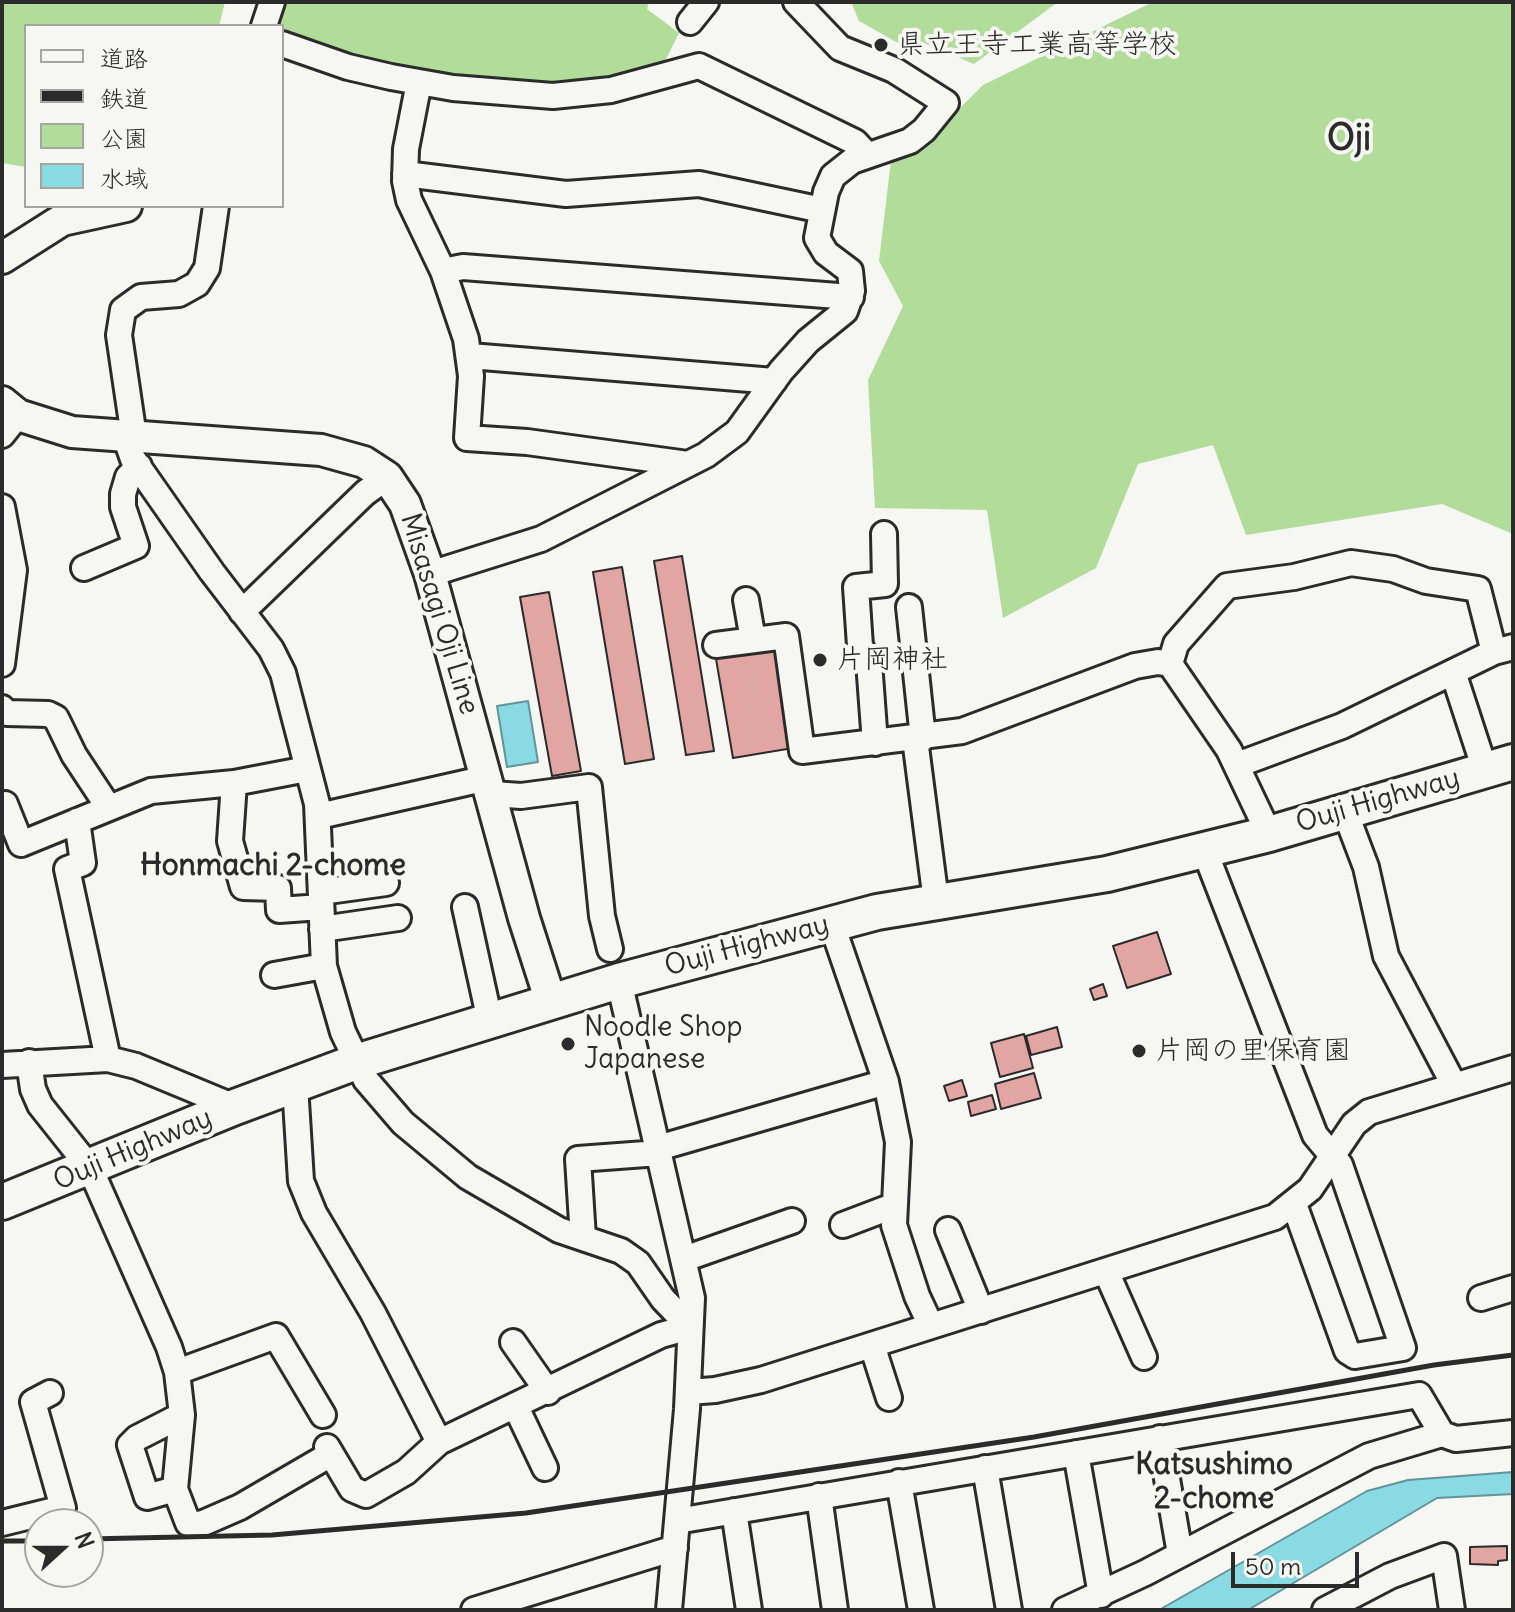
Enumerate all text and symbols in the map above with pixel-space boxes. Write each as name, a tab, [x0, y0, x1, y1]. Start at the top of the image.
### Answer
legend	[24, 24, 284, 208]
place label: 県立王寺工業高等学校	[897, 28, 1177, 62]
marker: 県立王寺工業高等学校	[872, 36, 890, 54]
text: 道路	[100, 43, 148, 73]
text: 鉄道	[100, 83, 148, 113]
district label: Oji	[1327, 118, 1371, 162]
text: 公園	[100, 123, 148, 153]
text: 水域	[100, 163, 148, 193]
street label: Misasagi Oji Line	[392, 509, 486, 719]
place label: 片岡神社	[836, 643, 948, 677]
marker: 片岡神社	[811, 651, 829, 669]
street label: Ouji Highway	[1292, 762, 1464, 840]
district label: Honmachi 2-chome	[140, 848, 406, 884]
street label: Ouji Highway	[661, 908, 833, 984]
place label: Noodle Shop Japanese	[584, 1011, 742, 1077]
place label: 片岡の里保育園	[1155, 1034, 1351, 1068]
marker: Noodle Shop Japanese	[559, 1035, 577, 1053]
marker: 片岡の里保育園	[1130, 1042, 1148, 1060]
street label: Ouji Highway	[49, 1102, 217, 1198]
district label: Katsushimo 2-chome	[1135, 1447, 1293, 1518]
north arrow	[24, 1508, 104, 1588]
text: N	[69, 1528, 100, 1552]
scale bar	[1235, 1536, 1363, 1586]
text: 50 m	[1245, 1551, 1301, 1581]

